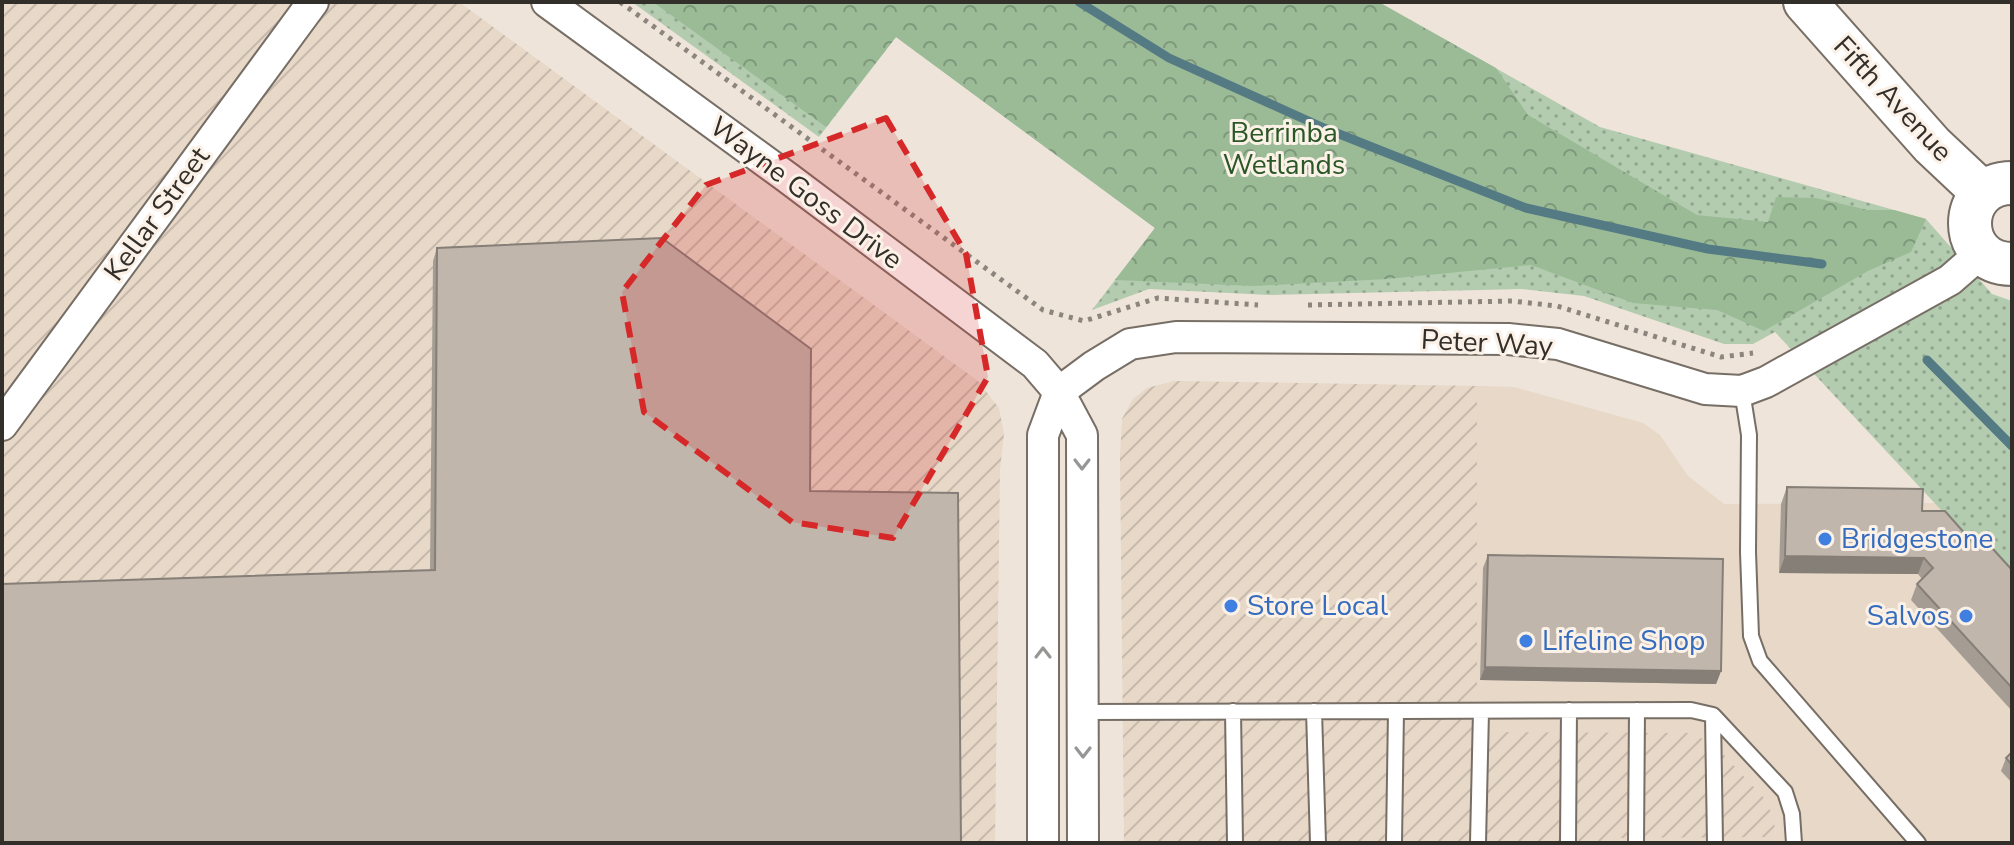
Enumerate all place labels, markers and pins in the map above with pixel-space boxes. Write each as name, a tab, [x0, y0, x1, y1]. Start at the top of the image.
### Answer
place label: Bridgestone	[1841, 520, 1993, 558]
marker: Bridgestone	[1816, 530, 1834, 548]
place label: Store Local	[1247, 587, 1389, 625]
marker: Store Local	[1222, 597, 1240, 615]
place label: Salvos	[1867, 597, 1950, 635]
marker: Salvos	[1957, 607, 1975, 625]
place label: Lifeline Shop	[1542, 622, 1705, 660]
marker: Lifeline Shop	[1517, 632, 1535, 650]

